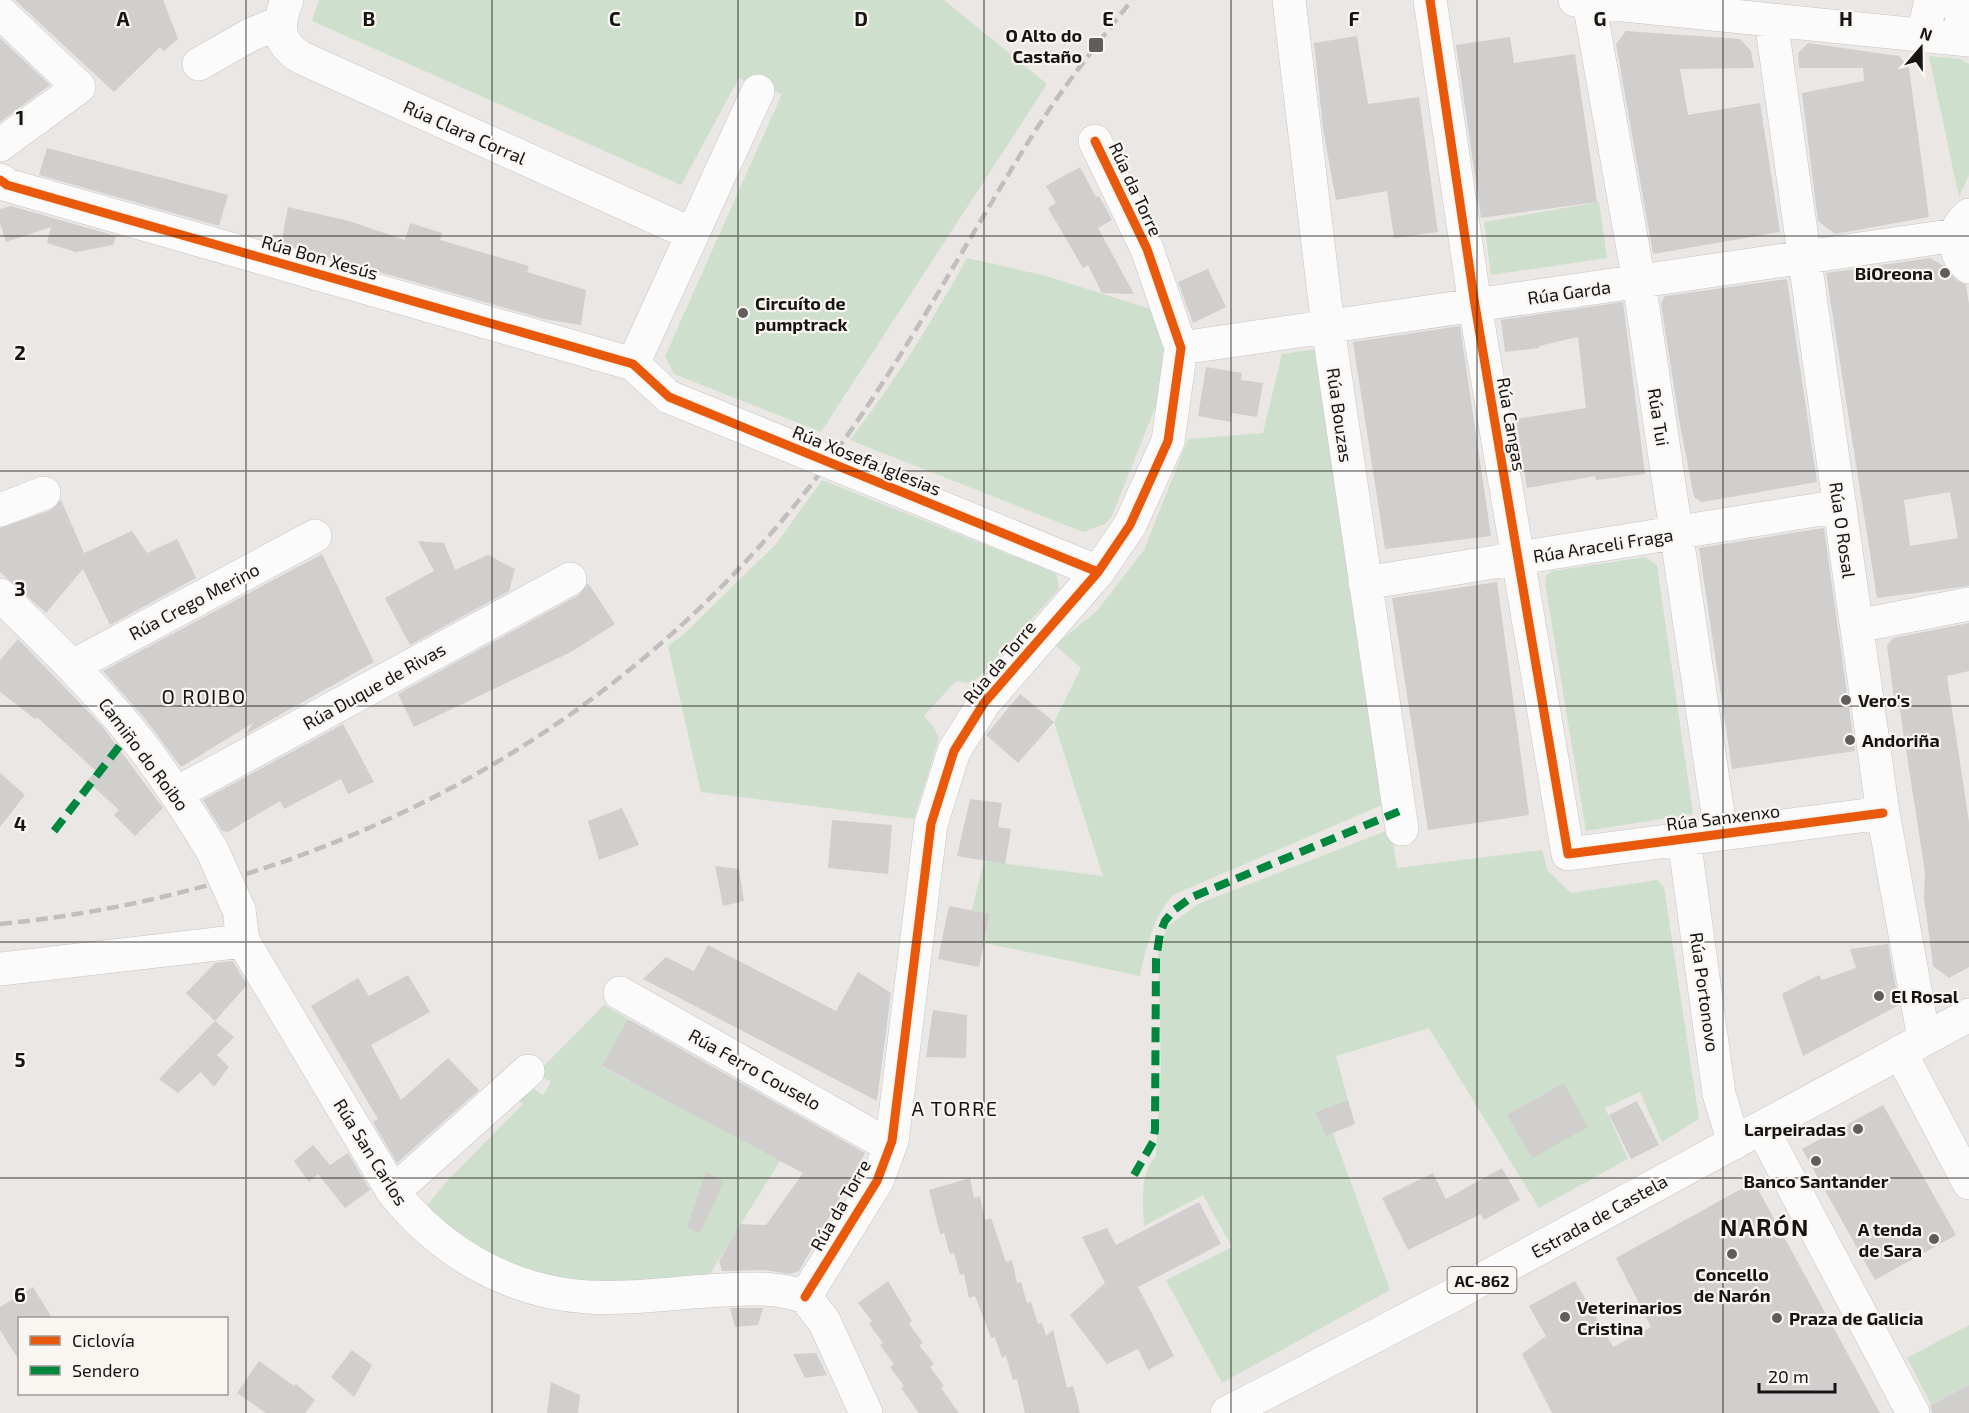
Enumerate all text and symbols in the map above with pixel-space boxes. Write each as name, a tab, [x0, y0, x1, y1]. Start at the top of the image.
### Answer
text: A	[116, 6, 130, 30]
text: B	[363, 6, 375, 30]
text: C	[609, 6, 621, 30]
text: D	[854, 6, 868, 30]
text: E	[1102, 6, 1114, 30]
text: F	[1348, 6, 1360, 30]
text: G	[1594, 6, 1606, 30]
text: H	[1839, 6, 1853, 30]
north arrow	[1891, 18, 1951, 78]
text: N	[1918, 23, 1935, 44]
place label: O Alto do Castaño	[1005, 24, 1082, 67]
marker: O Alto do Castaño	[1087, 36, 1105, 54]
street label: Rúa Clara Corral	[400, 95, 530, 169]
text: 1	[16, 105, 24, 129]
street label: Rúa da Torre	[1105, 138, 1167, 240]
street label: Rúa Bon Xesús	[259, 230, 381, 284]
place label: BiOreona	[1855, 262, 1933, 284]
marker: BiOreona	[1938, 266, 1952, 280]
street label: Rúa Garda	[1526, 275, 1612, 309]
place label: Circuíto de pumptrack	[755, 292, 848, 335]
marker: Circuíto de pumptrack	[736, 306, 750, 320]
text: 2	[14, 340, 26, 364]
street label: Rúa Bouzas	[1322, 366, 1358, 464]
street label: Rúa Cangas	[1493, 375, 1531, 473]
street label: Rúa Tui	[1644, 386, 1674, 448]
street label: Rúa Xosefa Iglesias	[790, 420, 944, 500]
street label: Rúa O Rosal	[1825, 480, 1861, 580]
street label: Rúa Araceli Fraga	[1531, 523, 1675, 567]
street label: Rúa Crego Merino	[125, 557, 263, 645]
text: 3	[14, 576, 26, 600]
street label: Rúa da Torre	[958, 616, 1040, 708]
street label: Rúa Duque de Rivas	[299, 638, 449, 734]
district label: O ROIBO	[161, 684, 247, 708]
place label: Vero's	[1858, 689, 1910, 711]
street label: Camiño do Roibo	[94, 693, 194, 815]
marker: Vero's	[1839, 693, 1853, 707]
place label: Andoriña	[1862, 729, 1940, 751]
marker: Andoriña	[1843, 733, 1857, 747]
street label: Rúa Sanxenxo	[1665, 799, 1781, 835]
text: 4	[14, 811, 27, 835]
street label: Rúa Portonovo	[1686, 931, 1724, 1053]
place label: El Rosal	[1891, 985, 1959, 1007]
marker: El Rosal	[1872, 989, 1886, 1003]
street label: Rúa Ferro Couselo	[685, 1024, 825, 1114]
text: 5	[14, 1047, 26, 1071]
street label: Rúa San Carlos	[329, 1095, 413, 1209]
district label: A TORRE	[911, 1096, 999, 1120]
place label: Larpeiradas	[1744, 1118, 1846, 1140]
marker: Larpeiradas	[1851, 1122, 1865, 1136]
marker: Banco Santander	[1809, 1154, 1823, 1168]
street label: Rúa da Torre	[805, 1156, 875, 1254]
street label: Estrada de Castela	[1527, 1169, 1671, 1263]
place label: Banco Santander	[1744, 1170, 1889, 1192]
district label: NARÓN	[1720, 1212, 1810, 1241]
place label: A tenda de Sara	[1858, 1218, 1922, 1261]
marker: A tenda de Sara	[1927, 1232, 1941, 1246]
marker: Concello de Narón	[1725, 1247, 1739, 1261]
place label: Concello de Narón	[1693, 1263, 1771, 1306]
road number: AC-862	[1448, 1267, 1516, 1293]
text: 6	[14, 1282, 26, 1306]
place label: Veterinarios Cristina	[1577, 1296, 1682, 1339]
place label: Praza de Galicia	[1789, 1307, 1924, 1329]
marker: Veterinarios Cristina	[1558, 1310, 1572, 1324]
marker: Praza de Galicia	[1770, 1311, 1784, 1325]
legend	[18, 1317, 228, 1395]
text: Ciclovía	[72, 1329, 135, 1351]
scale bar	[1759, 1356, 1836, 1394]
text: Sendero	[72, 1359, 139, 1381]
text: 20 m	[1768, 1365, 1809, 1387]

